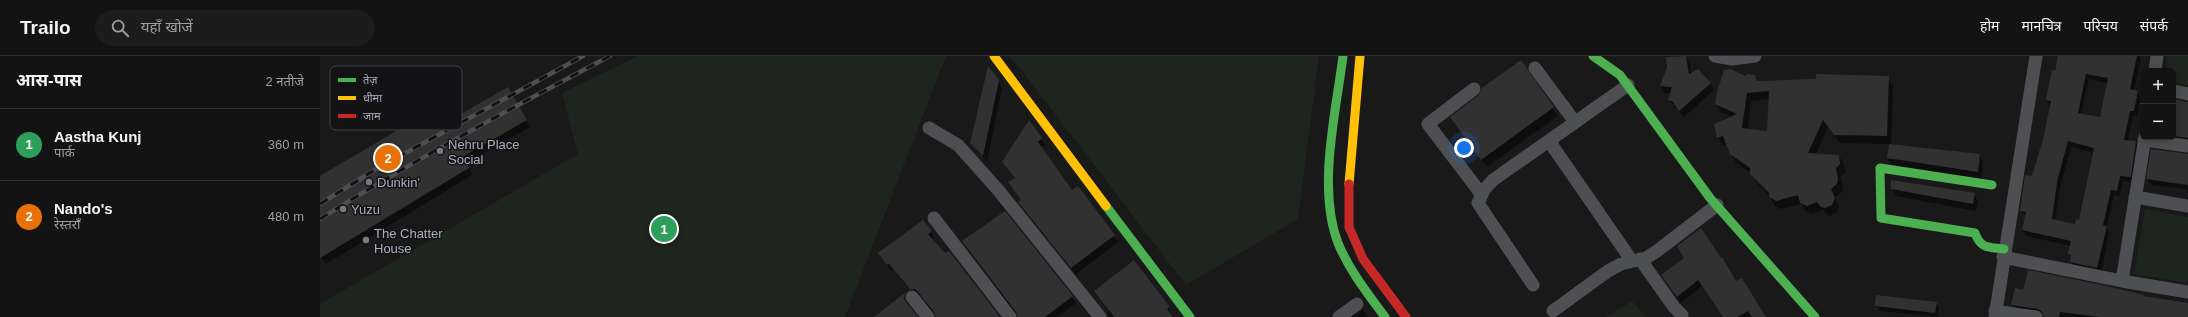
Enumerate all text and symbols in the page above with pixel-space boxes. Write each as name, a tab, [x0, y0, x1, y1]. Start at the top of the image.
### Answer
search box	[95, 10, 375, 46]
text: Trailo	[20, 17, 71, 38]
icon: search	[109, 17, 131, 39]
text: यहाँ खोजें	[141, 18, 193, 35]
text: होम	[1980, 18, 1999, 34]
text: मानचित्र	[2021, 18, 2062, 34]
text: परिचय	[2084, 18, 2118, 34]
text: संपर्क	[2140, 18, 2168, 34]
legend	[330, 66, 462, 130]
map controls	[2140, 68, 2176, 140]
button: +	[2140, 68, 2176, 104]
text: आस-पास	[16, 71, 82, 90]
text: 2 नतीजे	[266, 74, 304, 89]
text: तेज़	[363, 74, 378, 86]
text: धीमा	[363, 92, 382, 104]
button: −	[2140, 104, 2176, 140]
text: जाम	[363, 110, 381, 122]
text: Aastha Kunj	[54, 128, 142, 145]
text: 1	[25, 137, 33, 152]
text: 360 m	[268, 137, 304, 152]
place label: Nehru Place Social	[448, 137, 520, 167]
your location	[1454, 138, 1474, 158]
pin: 2	[375, 143, 401, 173]
text: पार्क	[54, 145, 75, 160]
marker: Nehru Place Social	[435, 146, 445, 156]
place label: Dunkin'	[377, 175, 420, 190]
marker: Dunkin'	[364, 177, 374, 187]
text: Nando's	[54, 200, 113, 217]
place label: Yuzu	[351, 202, 380, 217]
marker: Yuzu	[338, 204, 348, 214]
text: 2	[25, 209, 33, 224]
text: 480 m	[268, 209, 304, 224]
pin: 1	[651, 214, 677, 244]
text: रेस्तराँ	[54, 217, 80, 232]
place label: The Chatter House	[374, 226, 443, 256]
marker: The Chatter House	[361, 235, 371, 245]

